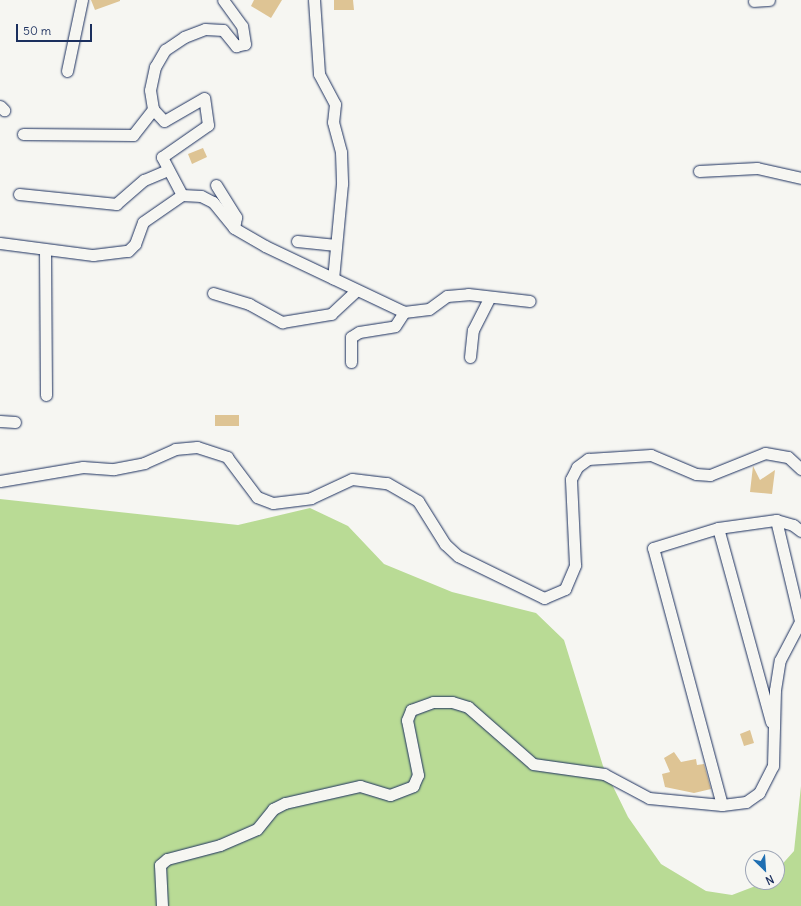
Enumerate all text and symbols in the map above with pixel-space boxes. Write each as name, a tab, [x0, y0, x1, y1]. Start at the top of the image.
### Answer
scale bar	[18, 16, 94, 42]
text: 50 m	[23, 23, 51, 38]
north arrow	[745, 850, 785, 890]
text: N	[763, 872, 776, 888]

